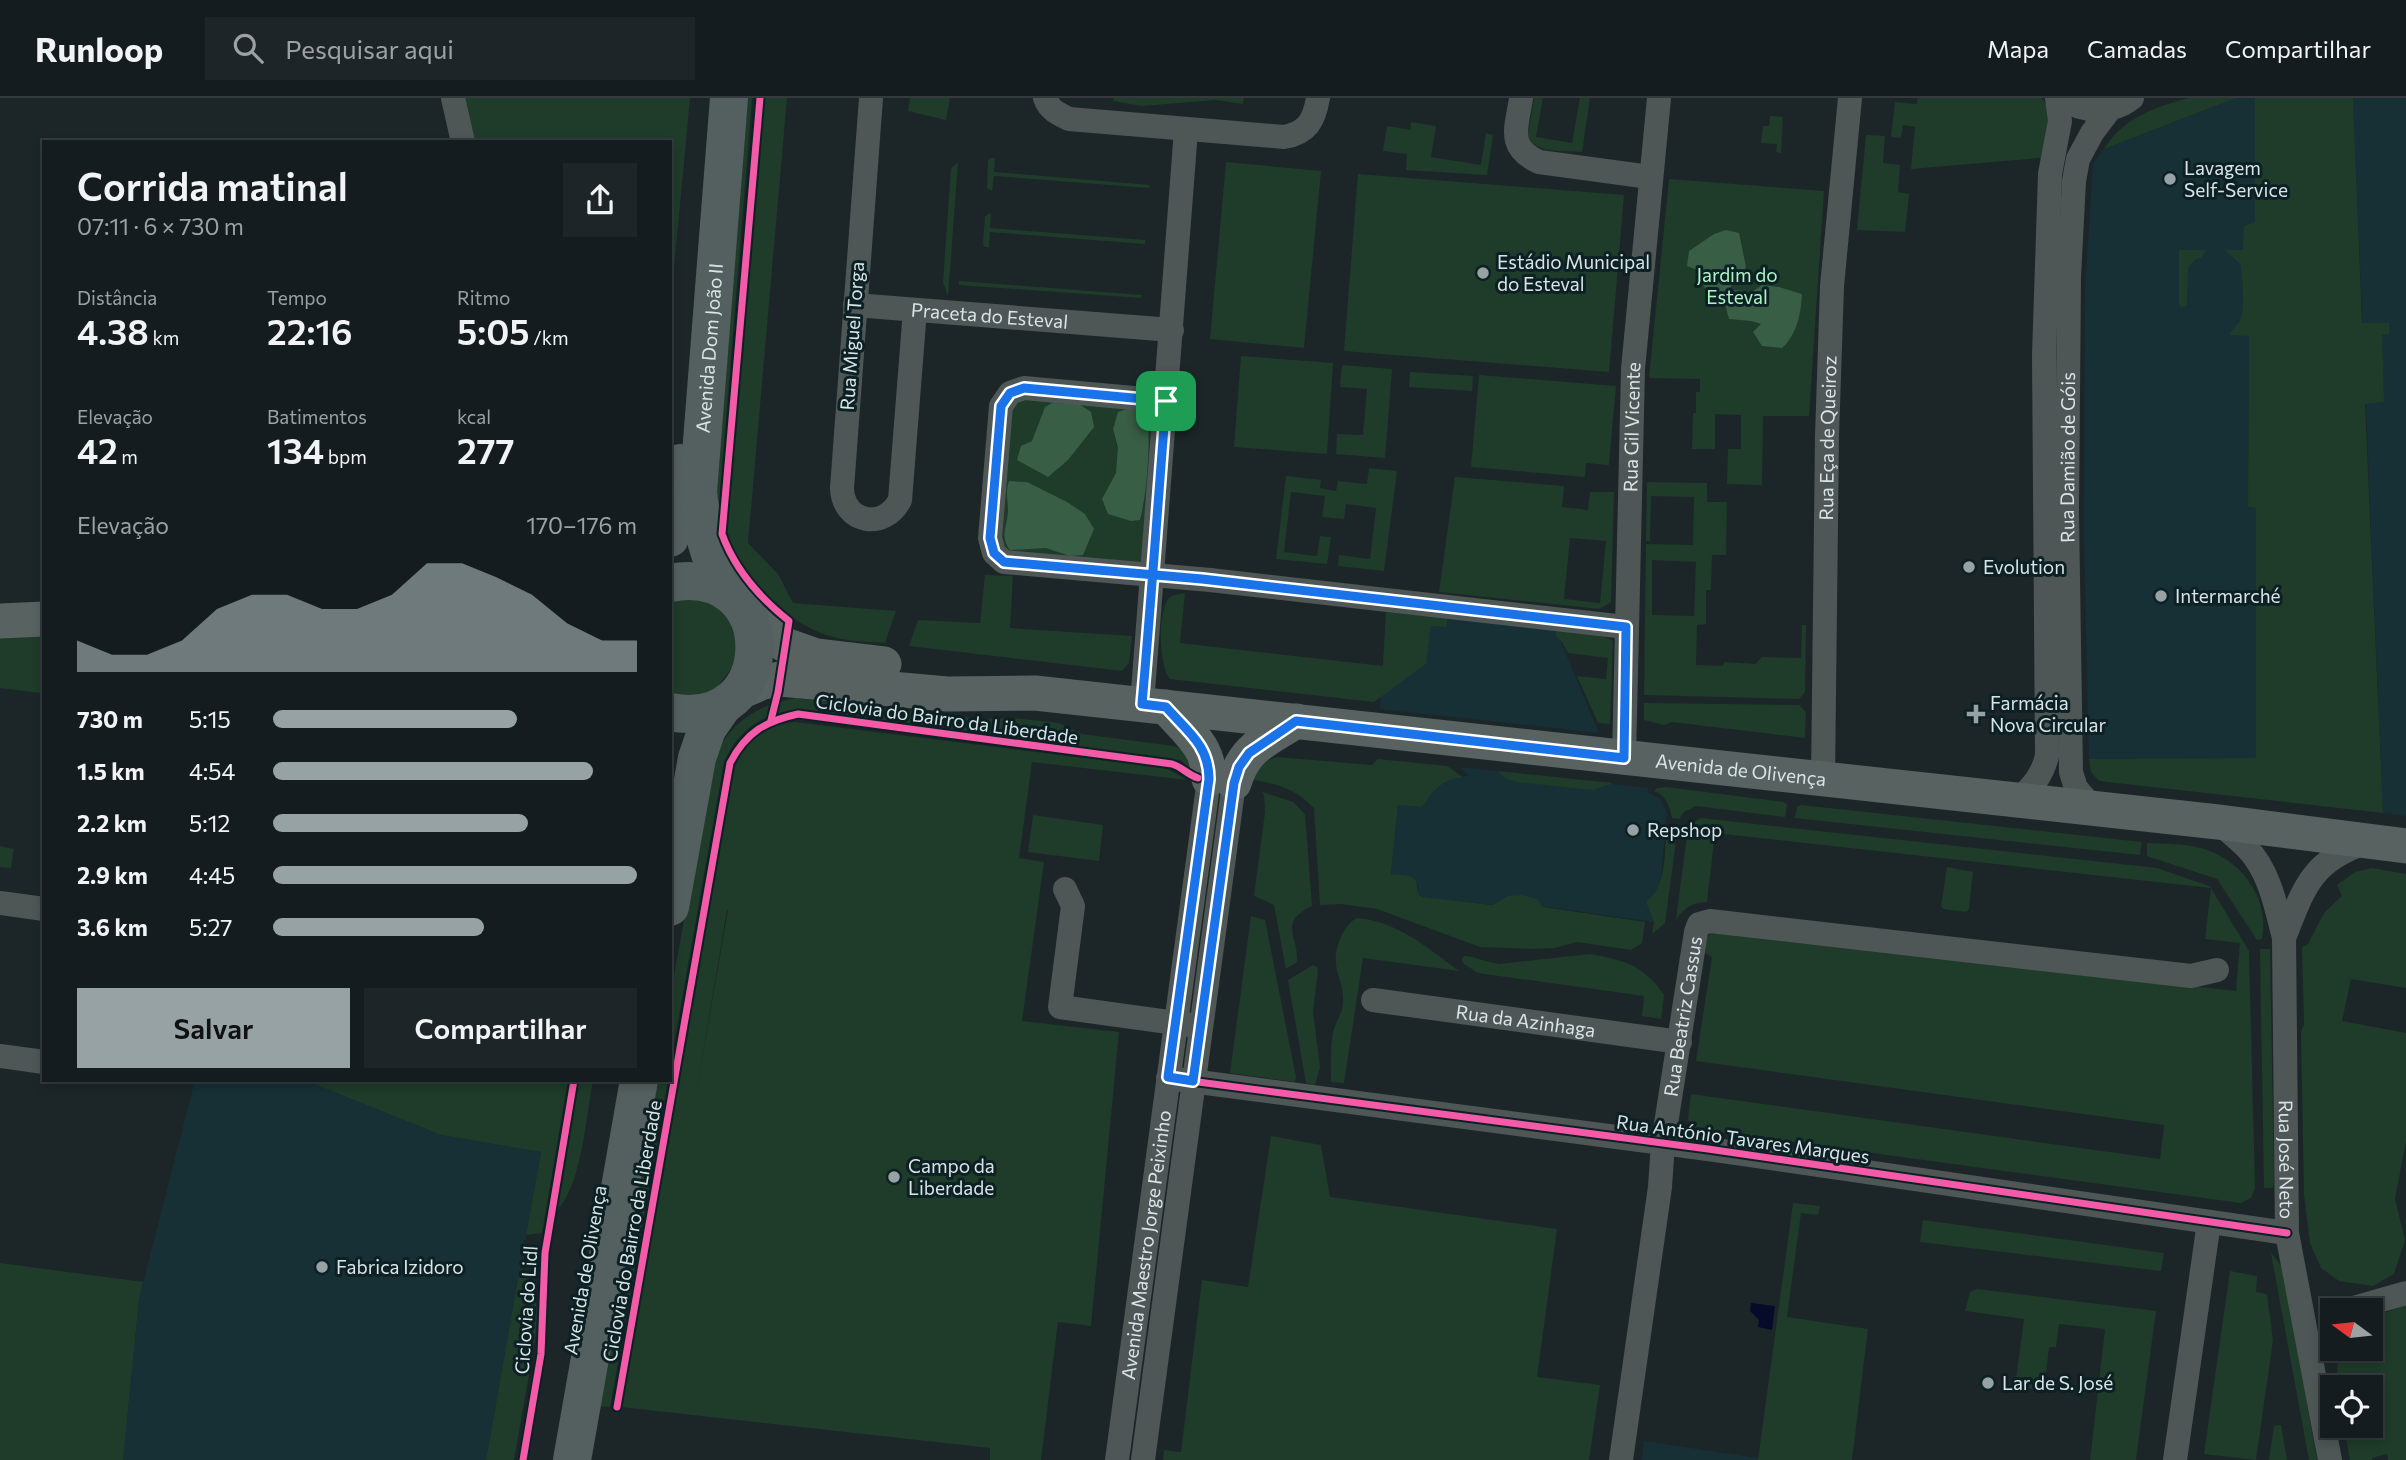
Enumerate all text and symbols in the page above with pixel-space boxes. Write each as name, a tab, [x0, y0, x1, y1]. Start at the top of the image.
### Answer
search box	[205, 17, 695, 80]
text: Runloop	[35, 28, 163, 69]
icon: search	[229, 29, 267, 67]
text: Pesquisar aqui	[285, 33, 454, 64]
text: Mapa	[1987, 34, 2049, 63]
text: Camadas	[2087, 34, 2187, 63]
text: Compartilhar	[2225, 34, 2371, 63]
place label: Lavagem Self-Service	[2184, 156, 2288, 201]
text: Corrida matinal	[77, 162, 348, 209]
button: share	[563, 163, 637, 237]
marker: Lavagem Self-Service	[2162, 171, 2178, 187]
text: 07:11 · 6 × 730 m	[77, 212, 244, 240]
place label: Estádio Municipal do Esteval	[1497, 250, 1650, 295]
street label: Rua Miguel Torga	[835, 261, 868, 411]
street label: Avenida Dom João II	[691, 262, 727, 434]
park label: Jardim do Esteval	[1696, 263, 1778, 308]
marker: Estádio Municipal do Esteval	[1475, 265, 1491, 281]
text: Distância	[77, 286, 157, 309]
text: Tempo	[267, 286, 327, 309]
text: Ritmo	[457, 286, 510, 309]
street label: Praceta do Esteval	[910, 297, 1069, 333]
text: 4.38	[77, 309, 149, 352]
text: 22:16	[267, 309, 352, 352]
text: 5:05	[457, 309, 530, 352]
text: km	[149, 326, 179, 349]
text: /km	[530, 326, 569, 349]
street label: Rua Eça de Queiroz	[1814, 355, 1841, 521]
street label: Rua Gil Vicente	[1618, 361, 1645, 492]
pin	[1136, 371, 1196, 431]
street label: Rua Damião de Góis	[2055, 372, 2079, 543]
icon: arrive	[1147, 382, 1185, 420]
text: Elevação	[77, 405, 153, 428]
text: Batimentos	[267, 405, 367, 428]
text: kcal	[457, 405, 491, 428]
text: 42	[77, 428, 118, 471]
text: 134	[267, 428, 324, 471]
text: 277	[457, 428, 515, 471]
text: m	[118, 445, 138, 468]
text: bpm	[324, 445, 367, 468]
text: Elevação	[77, 511, 169, 539]
text: 170–176 m	[526, 511, 637, 539]
place label: Evolution	[1983, 555, 2065, 578]
marker: Evolution	[1961, 559, 1977, 575]
place label: Intermarché	[2175, 584, 2281, 607]
marker: Intermarché	[2153, 588, 2169, 604]
street label: Ciclovia do Bairro da Liberdade	[814, 689, 1080, 748]
place label: Farmácia Nova Circular	[1990, 691, 2106, 736]
text: 730 m	[77, 705, 143, 733]
text: 5:15	[189, 705, 231, 733]
marker: Farmácia Nova Circular	[1968, 706, 1984, 722]
street label: Avenida de Olivença	[1654, 749, 1827, 790]
text: 1.5 km	[77, 757, 145, 785]
text: 4:54	[189, 757, 235, 785]
text: 2.2 km	[77, 809, 147, 837]
text: 5:12	[189, 809, 230, 837]
place label: Repshop	[1647, 818, 1722, 841]
marker: Repshop	[1625, 822, 1641, 838]
text: 2.9 km	[77, 861, 148, 889]
text: 4:45	[189, 861, 235, 889]
text: 3.6 km	[77, 913, 148, 941]
text: 5:27	[189, 913, 232, 941]
street label: Rua Beatriz Cassus	[1658, 935, 1706, 1098]
button: Salvar	[77, 988, 350, 1068]
button: Compartilhar	[364, 988, 637, 1068]
street label: Rua da Azinhaga	[1454, 999, 1597, 1041]
street label: Ciclovia do Bairro da Liberdade	[597, 1098, 666, 1363]
street label: Rua José Neto	[2275, 1100, 2299, 1219]
street label: Avenida Maestro Jorge Peixinho	[1116, 1109, 1175, 1381]
street label: Rua António Tavares Marques	[1615, 1109, 1871, 1168]
place label: Campo da Liberdade	[908, 1154, 995, 1199]
marker: Campo da Liberdade	[886, 1169, 902, 1185]
street label: Avenida de Olivença	[558, 1183, 611, 1356]
street label: Ciclovia do Lidl	[510, 1245, 541, 1375]
place label: Fabrica Izidoro	[336, 1255, 464, 1278]
marker: Fabrica Izidoro	[314, 1259, 330, 1275]
north arrow	[2320, 1298, 2384, 1362]
map controls	[2320, 1298, 2383, 1438]
place label: Lar de S. José	[2002, 1371, 2113, 1394]
marker: Lar de S. José	[1980, 1375, 1996, 1391]
button: locate	[2320, 1375, 2383, 1438]

